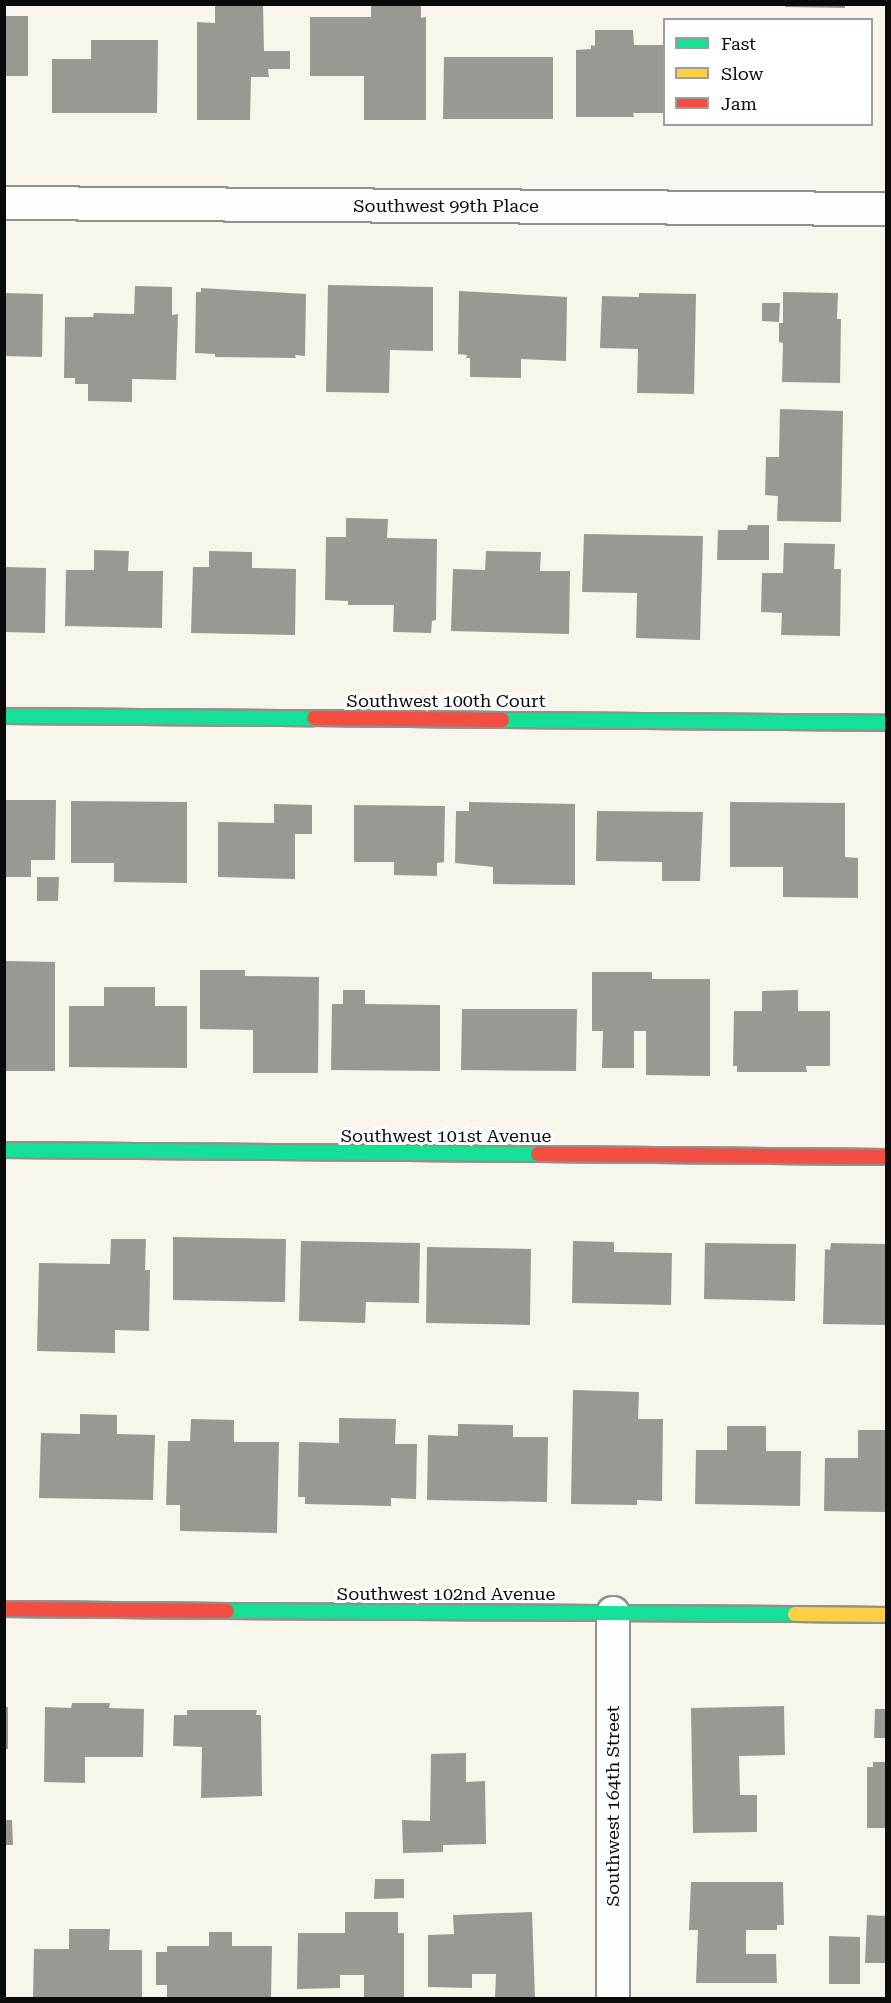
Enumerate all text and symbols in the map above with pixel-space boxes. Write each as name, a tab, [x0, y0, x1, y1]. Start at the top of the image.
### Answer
legend	[663, 18, 873, 126]
text: Fast	[721, 33, 756, 54]
text: Slow	[721, 63, 763, 84]
text: Jam	[721, 93, 757, 114]
street label: Southwest 99th Place	[353, 195, 539, 217]
street label: Southwest 100th Court	[347, 690, 545, 712]
street label: Southwest 101st Avenue	[341, 1125, 551, 1147]
street label: Southwest 102nd Avenue	[337, 1583, 555, 1605]
street label: Southwest 164th Street	[602, 1706, 624, 1906]

